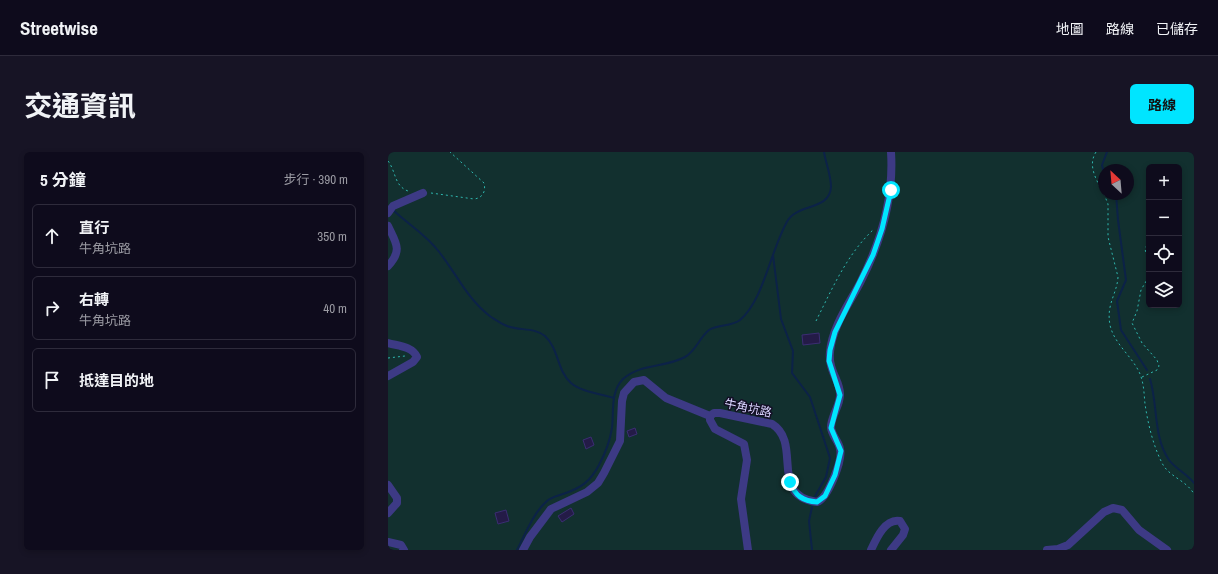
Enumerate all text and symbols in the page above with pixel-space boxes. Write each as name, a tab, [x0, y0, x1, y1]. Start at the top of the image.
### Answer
text: Streetwise	[20, 15, 98, 41]
text: 地圖	[1056, 20, 1084, 38]
text: 路線	[1106, 20, 1134, 38]
text: 已儲存	[1156, 20, 1198, 38]
button: 路線	[1130, 84, 1194, 124]
text: 交通資訊	[24, 87, 136, 125]
north arrow	[1098, 164, 1134, 200]
map controls	[1146, 164, 1182, 308]
button: +	[1146, 164, 1182, 200]
text: 5 分鐘	[40, 168, 86, 191]
text: 步行 · 390 m	[283, 171, 348, 188]
route start	[882, 181, 900, 199]
button: −	[1146, 200, 1182, 236]
text: 直行	[79, 217, 109, 238]
icon: ahead	[41, 225, 63, 247]
text: 350 m	[317, 228, 347, 245]
button: locate	[1146, 236, 1182, 272]
text: 牛角坑路	[79, 240, 131, 257]
button: layers	[1146, 272, 1182, 308]
text: 右轉	[79, 289, 109, 310]
icon: right	[41, 297, 63, 319]
text: 40 m	[323, 300, 347, 317]
text: 牛角坑路	[79, 312, 131, 329]
icon: arrive	[41, 369, 63, 391]
text: 抵達目的地	[79, 370, 154, 391]
street label: 牛角坑路	[723, 395, 773, 421]
route end	[781, 473, 799, 491]

